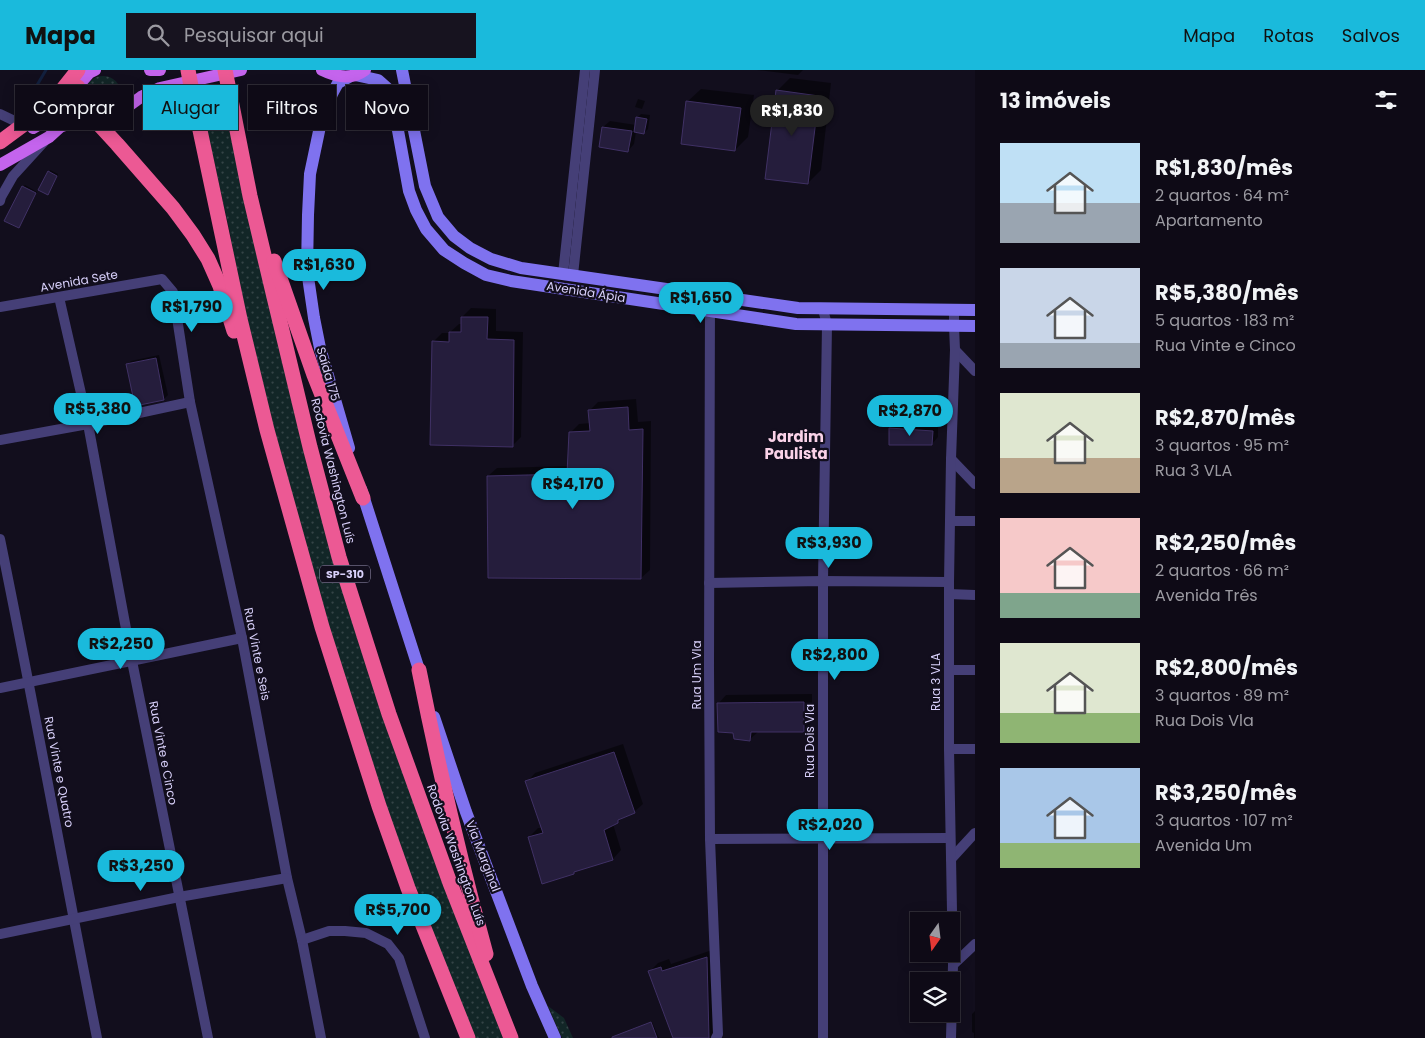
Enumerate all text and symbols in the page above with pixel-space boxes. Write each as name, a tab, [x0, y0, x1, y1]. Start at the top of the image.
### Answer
search box	[126, 13, 476, 58]
text: Mapa	[25, 19, 96, 52]
icon: search	[144, 21, 172, 49]
text: Pesquisar aqui	[184, 22, 324, 49]
text: Mapa	[1183, 23, 1235, 48]
text: Rotas	[1263, 23, 1314, 48]
text: Salvos	[1342, 23, 1400, 48]
chip: Comprar	[15, 85, 133, 130]
chip: Alugar	[143, 85, 238, 130]
chip: Filtros	[248, 85, 336, 130]
chip: Novo	[346, 85, 428, 130]
text: 13 imóveis	[1000, 86, 1111, 115]
icon: filters	[1372, 86, 1400, 114]
pin: R$1,830	[746, 94, 838, 137]
text: R$1,830	[761, 99, 823, 122]
text: R$1,830/mês	[1155, 153, 1293, 182]
icon: home	[1040, 163, 1100, 223]
text: 2 quartos · 64 m²	[1155, 184, 1289, 207]
text: Apartamento	[1155, 209, 1263, 232]
pin: R$1,630	[278, 248, 370, 291]
text: R$1,630	[293, 253, 355, 276]
street label: Avenida Sete	[39, 265, 119, 296]
street label: Avenida Ápia	[545, 277, 627, 306]
text: R$5,380/mês	[1155, 278, 1299, 307]
pin: R$1,650	[655, 282, 747, 324]
text: R$1,650	[670, 286, 732, 309]
icon: home	[1040, 288, 1100, 348]
pin: R$1,790	[146, 290, 238, 333]
text: R$1,790	[162, 295, 222, 318]
text: 5 quartos · 183 m²	[1155, 309, 1294, 332]
text: Rua Vinte e Cinco	[1155, 334, 1296, 357]
street label: Saída 175	[313, 345, 344, 403]
pin: R$5,380	[52, 392, 144, 435]
pin: R$2,870	[864, 394, 956, 437]
street label: Rodovia Washington Luís	[307, 396, 360, 545]
text: R$5,380	[65, 397, 131, 420]
text: R$2,870	[878, 399, 942, 422]
text: R$2,870/mês	[1155, 403, 1295, 432]
icon: home	[1040, 413, 1100, 473]
district label: Jardim Paulista	[764, 426, 828, 464]
text: 3 quartos · 95 m²	[1155, 434, 1289, 457]
text: Rua 3 VLA	[1155, 459, 1232, 482]
pin: R$4,170	[527, 468, 619, 510]
text: R$4,170	[542, 472, 604, 495]
pin: R$3,930	[783, 526, 875, 569]
text: R$2,250/mês	[1155, 528, 1296, 557]
text: R$3,930	[796, 531, 862, 554]
icon: home	[1040, 538, 1100, 598]
text: 2 quartos · 66 m²	[1155, 559, 1289, 582]
road number: SP-310	[320, 566, 370, 582]
text: Avenida Três	[1155, 584, 1258, 607]
street label: Rua Vinte e Seis	[240, 606, 275, 702]
pin: R$2,250	[75, 628, 167, 670]
text: R$2,250	[89, 632, 153, 655]
pin: R$2,800	[789, 638, 881, 681]
street label: Rua Um Vla	[688, 640, 705, 710]
text: R$2,800	[802, 643, 868, 666]
street label: Rua 3 VLA	[927, 653, 944, 711]
text: R$2,800/mês	[1155, 653, 1298, 682]
icon: home	[1040, 663, 1100, 723]
text: 3 quartos · 89 m²	[1155, 684, 1289, 707]
street label: Rua Vinte e Cinco	[145, 699, 182, 807]
street label: Rua Dois Vla	[801, 704, 818, 778]
text: Rua Dois Vla	[1155, 709, 1254, 732]
street label: Rua Vinte e Quatro	[40, 715, 79, 829]
text: R$3,250/mês	[1155, 778, 1297, 807]
street label: Rodovia Washington Luís	[423, 782, 490, 928]
icon: home	[1040, 788, 1100, 848]
pin: R$2,020	[784, 808, 876, 851]
text: 3 quartos · 107 m²	[1155, 809, 1293, 832]
text: R$2,020	[798, 813, 862, 836]
street label: Via Marginal	[462, 818, 505, 894]
text: Avenida Um	[1155, 834, 1252, 857]
pin: R$3,250	[95, 850, 187, 892]
text: R$3,250	[108, 854, 174, 877]
pin: R$5,700	[352, 894, 444, 936]
text: R$5,700	[365, 898, 431, 921]
north arrow	[910, 912, 960, 962]
map controls	[910, 912, 960, 1022]
button: layers	[910, 972, 960, 1022]

